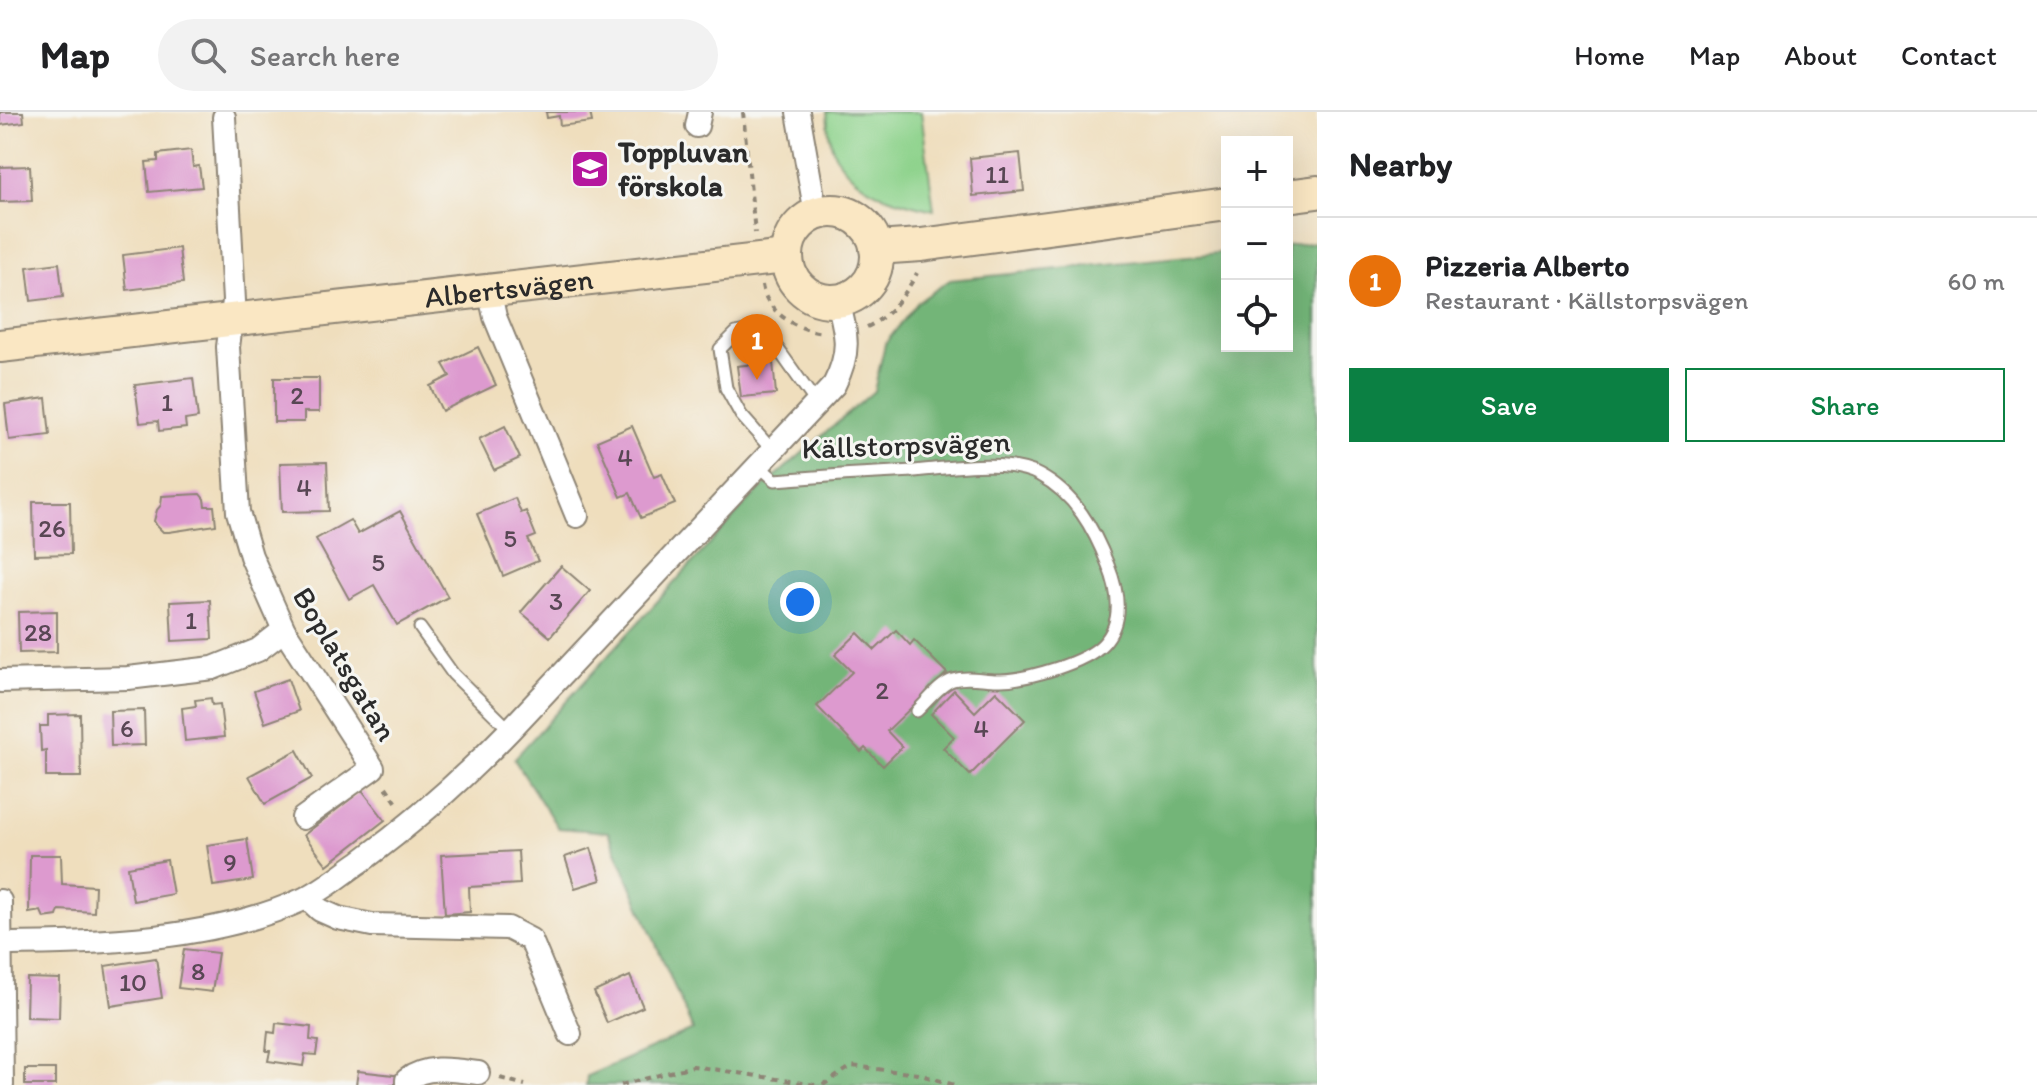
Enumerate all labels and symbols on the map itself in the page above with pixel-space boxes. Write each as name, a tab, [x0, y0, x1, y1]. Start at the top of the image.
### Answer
place label: Toppluvan förskola	[617, 133, 749, 204]
school or university icon: Toppluvan förskola	[569, 148, 611, 190]
house number: 11	[985, 158, 1009, 190]
street label: Albertsvägen	[422, 260, 595, 316]
pin: 1	[731, 314, 783, 380]
house number: 2	[290, 379, 304, 411]
house number: 1	[161, 386, 173, 418]
street label: Källstorpsvägen	[801, 422, 1011, 467]
house number: 4	[617, 441, 633, 473]
house number: 4	[296, 471, 312, 503]
house number: 26	[38, 512, 66, 544]
house number: 5	[503, 522, 517, 554]
house number: 5	[371, 546, 385, 578]
street label: Boplatsgatan	[285, 580, 406, 748]
your location	[780, 582, 820, 622]
house number: 3	[549, 585, 563, 617]
house number: 1	[185, 604, 197, 636]
house number: 28	[24, 616, 52, 648]
house number: 2	[875, 674, 889, 706]
house number: 6	[120, 712, 134, 744]
house number: 4	[973, 712, 989, 744]
house number: 9	[223, 846, 237, 878]
house number: 8	[191, 955, 205, 987]
house number: 10	[119, 966, 147, 998]

